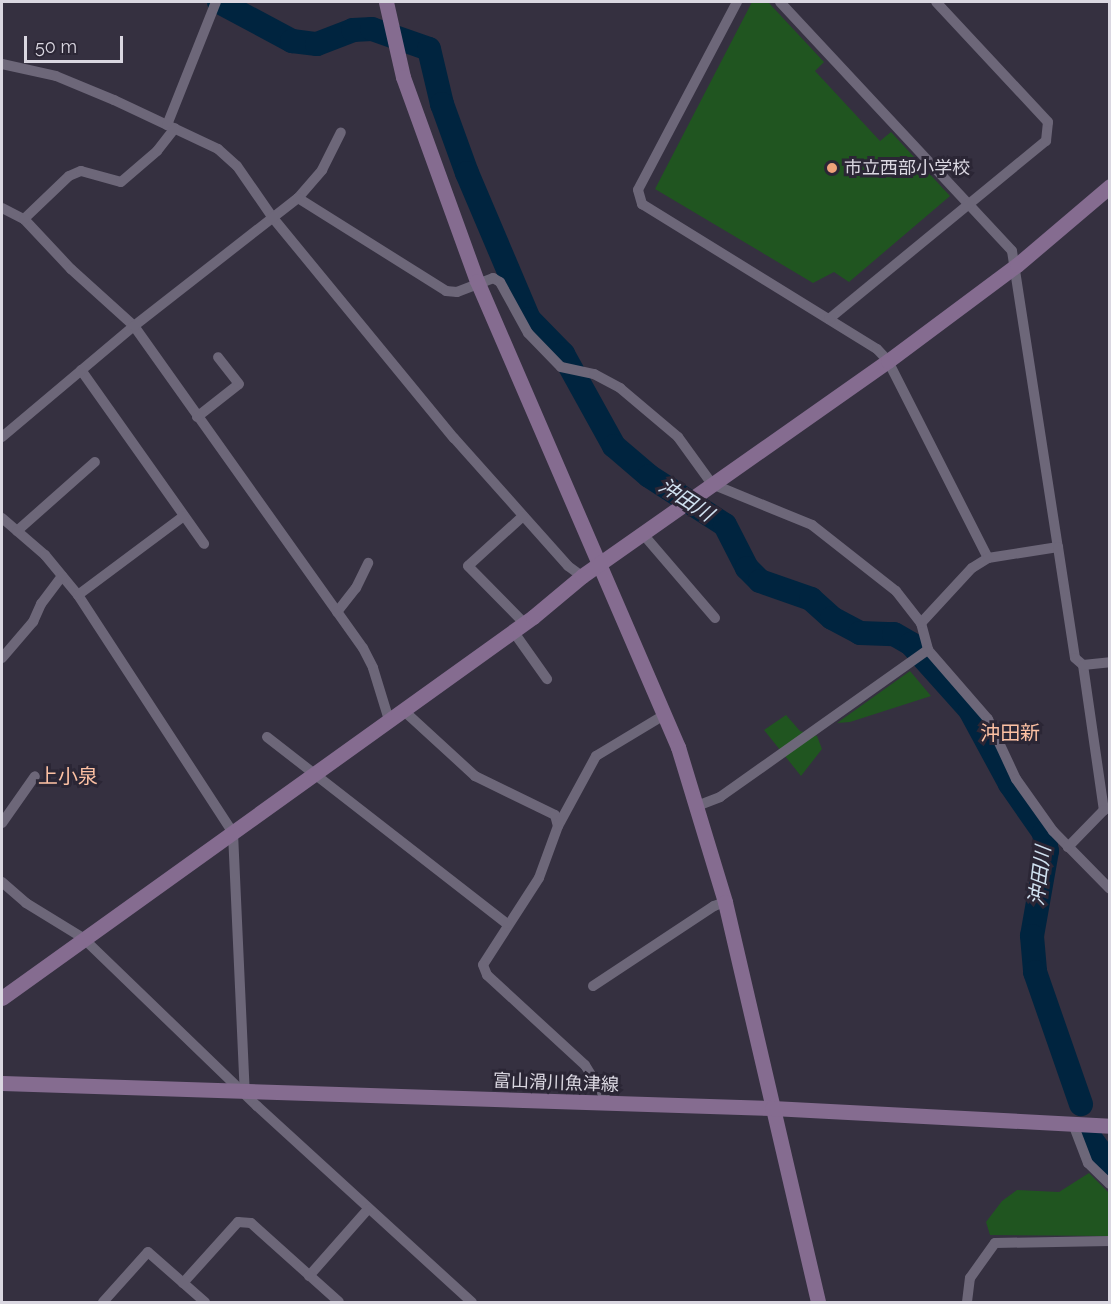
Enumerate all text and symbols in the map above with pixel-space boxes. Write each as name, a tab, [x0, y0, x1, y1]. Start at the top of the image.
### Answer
scale bar	[27, 24, 126, 62]
text: 50 m	[35, 36, 77, 57]
place label: 市立西部小学校	[844, 157, 970, 179]
marker: 市立西部小学校	[825, 161, 839, 175]
water label: 沖田川	[654, 474, 718, 526]
district label: 沖田新	[980, 721, 1040, 745]
district label: 上小泉	[38, 764, 98, 788]
water label: 沖田川	[1024, 845, 1056, 907]
street label: 富山滑川魚津線	[493, 1070, 619, 1096]

